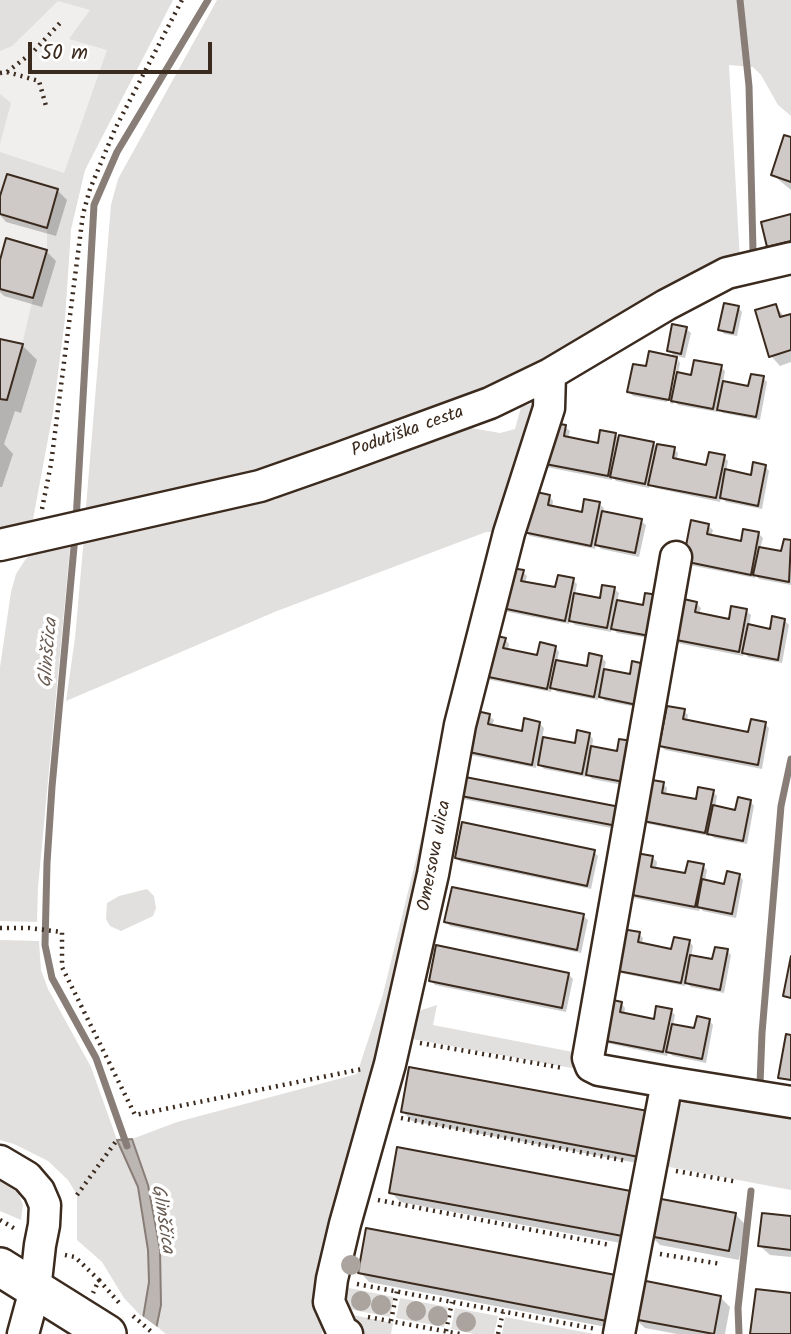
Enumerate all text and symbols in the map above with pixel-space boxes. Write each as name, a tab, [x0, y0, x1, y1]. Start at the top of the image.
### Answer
scale bar	[32, 28, 215, 72]
text: 50 m	[41, 37, 88, 70]
street label: Podutiška cesta	[349, 403, 467, 463]
water label: Glinščica	[36, 617, 64, 689]
street label: Omersova ulica	[415, 799, 457, 913]
water label: Glinščica	[144, 1183, 178, 1255]

